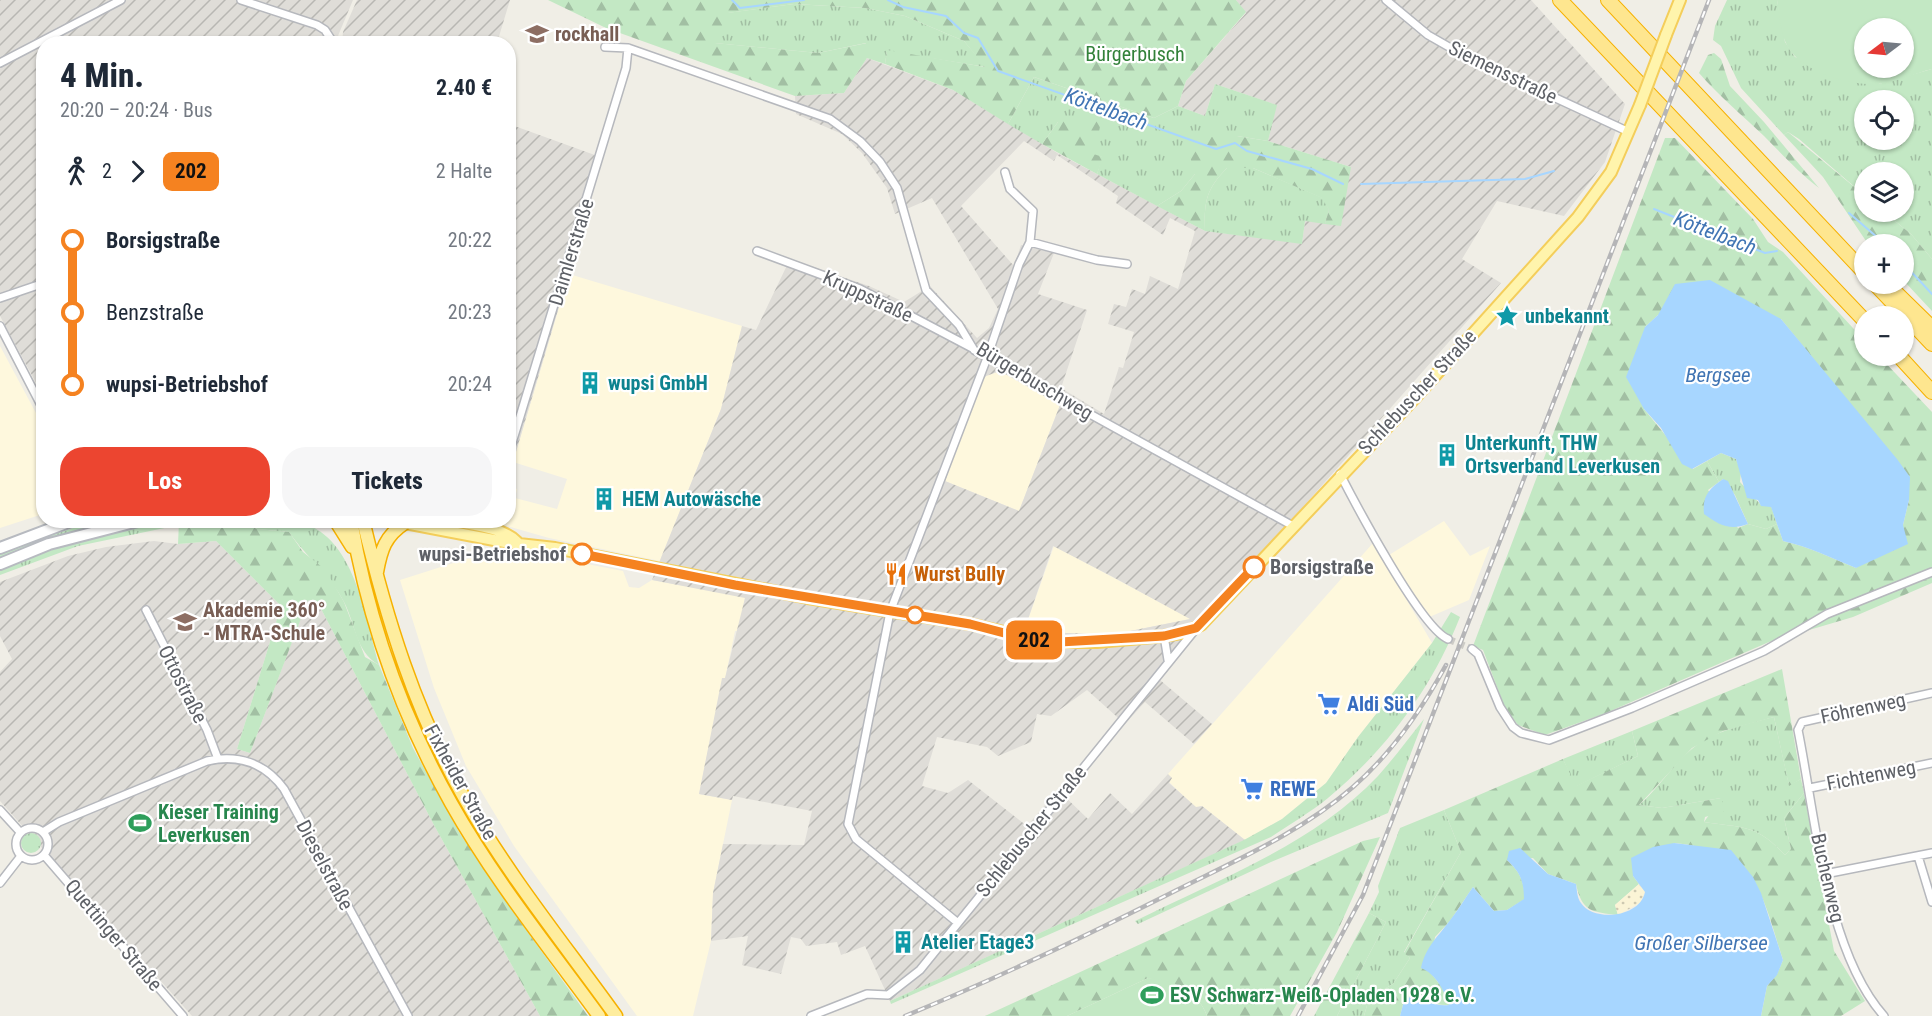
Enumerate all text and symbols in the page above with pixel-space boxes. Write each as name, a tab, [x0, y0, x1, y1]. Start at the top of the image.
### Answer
north arrow	[1854, 18, 1914, 78]
map controls	[1854, 18, 1914, 366]
school or university icon: rockhall	[524, 21, 550, 47]
place label: rockhall	[555, 22, 619, 46]
street label: Siemensstraße	[1445, 35, 1561, 109]
park label: Bürgerbusch	[1085, 42, 1185, 66]
text: 4 Min.	[60, 56, 144, 95]
text: 2.40 €	[436, 75, 492, 100]
water label: Köttelbach	[1061, 83, 1151, 135]
button: locate	[1854, 90, 1914, 150]
text: 20:20 – 20:24 · Bus	[60, 98, 213, 122]
icon: walk	[60, 155, 93, 188]
icon: forward	[121, 155, 154, 188]
text: 2	[102, 159, 112, 183]
text: 202	[175, 159, 207, 183]
text: 2 Halte	[436, 159, 492, 183]
button: layers	[1854, 162, 1914, 222]
street label: Daimlerstraße	[543, 195, 599, 309]
water label: Köttelbach	[1670, 206, 1760, 260]
text: Borsigstraße	[106, 228, 220, 253]
text: 20:22	[448, 228, 492, 252]
button: +	[1854, 234, 1914, 294]
street label: Kruppstraße	[819, 265, 917, 327]
text: Benzstraße	[106, 300, 204, 325]
text: 20:23	[448, 300, 492, 324]
place icon: unbekannt	[1494, 303, 1520, 329]
place label: unbekannt	[1525, 304, 1609, 328]
button: −	[1854, 306, 1914, 366]
street label: Schlebuscher Straße	[1353, 324, 1481, 460]
street label: Bürgerbuschweg	[972, 337, 1098, 425]
water label: Bergsee	[1685, 363, 1751, 387]
building icon: wupsi GmbH	[577, 370, 603, 396]
place label: wupsi GmbH	[608, 371, 708, 395]
text: wupsi-Betriebshof	[106, 372, 268, 397]
text: 20:24	[448, 372, 492, 396]
place label: Unterkunft, THW Ortsverband Leverkusen	[1465, 431, 1660, 478]
building icon: Unterkunft, THW Ortsverband Leverkusen	[1434, 442, 1460, 468]
button: Los	[60, 447, 270, 516]
button: Tickets	[282, 447, 492, 516]
building icon: HEM Autowäsche	[591, 486, 617, 512]
place label: HEM Autowäsche	[622, 487, 761, 511]
place label: wupsi-Betriebshof	[419, 542, 566, 566]
marker: wupsi-Betriebshof	[571, 543, 593, 565]
place label: Borsigstraße	[1270, 555, 1374, 579]
marker: Borsigstraße	[1243, 556, 1265, 578]
restaurant icon: Wurst Bully	[883, 561, 909, 587]
place label: Wurst Bully	[914, 562, 1005, 586]
place label: Akademie 360° - MTRA-Schule	[203, 598, 326, 645]
unlabelled marker	[906, 606, 924, 624]
school or university icon: Akademie 360° - MTRA-Schule	[172, 609, 198, 635]
line badge: 202	[1000, 620, 1068, 660]
text: 202	[1018, 628, 1050, 652]
street label: Ottostraße	[153, 641, 213, 727]
street label: Föhrenweg	[1818, 687, 1908, 729]
supermarket icon: Aldi Süd	[1316, 691, 1342, 717]
place label: Aldi Süd	[1347, 692, 1414, 716]
street label: Fixheider Straße	[419, 720, 503, 844]
street label: Fichtenweg	[1824, 755, 1918, 795]
street label: Schlebuscher Straße	[971, 760, 1091, 902]
supermarket icon: REWE	[1239, 776, 1265, 802]
place label: REWE	[1270, 777, 1316, 801]
place label: Kieser Training Leverkusen	[158, 800, 279, 847]
sports icon: Kieser Training Leverkusen	[127, 810, 153, 836]
street label: Dieselstraße	[291, 816, 359, 914]
street label: Buchenweg	[1806, 831, 1850, 925]
street label: Quettinger Straße	[60, 874, 168, 996]
building icon: Atelier Etage3	[890, 929, 916, 955]
place label: Atelier Etage3	[921, 930, 1034, 954]
water label: Großer Silbersee	[1634, 931, 1768, 955]
sports icon: ESV Schwarz-Weiß-Opladen 1928 e.V.	[1139, 982, 1165, 1008]
place label: ESV Schwarz-Weiß-Opladen 1928 e.V.	[1170, 983, 1475, 1007]

